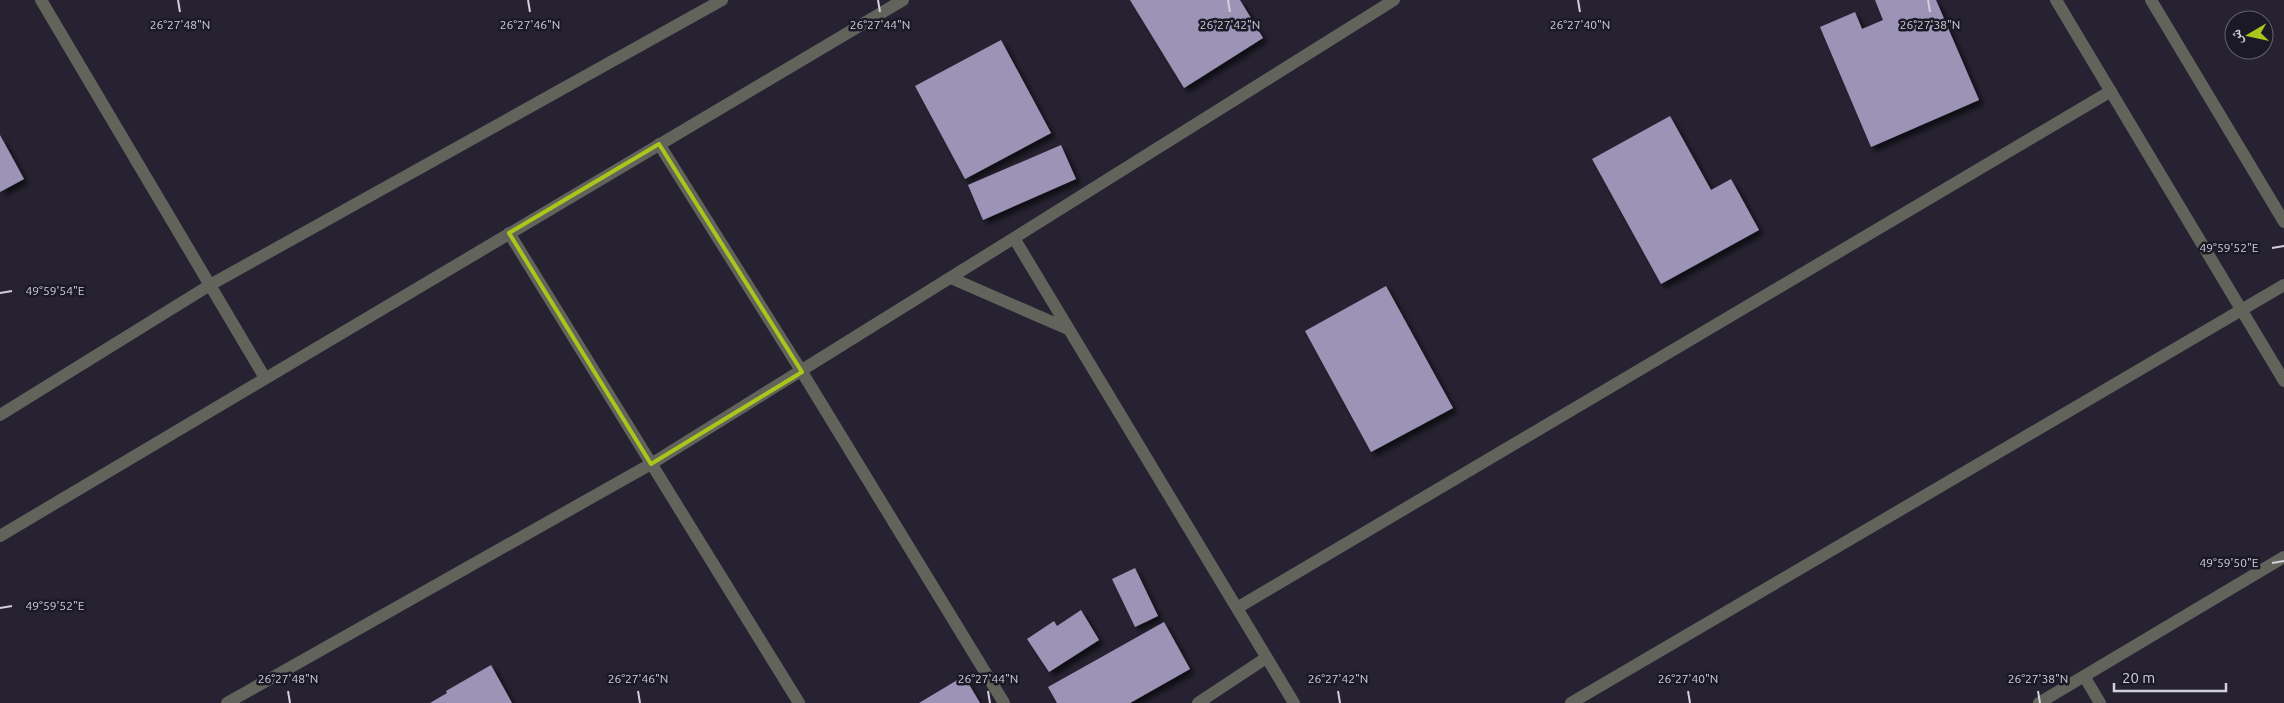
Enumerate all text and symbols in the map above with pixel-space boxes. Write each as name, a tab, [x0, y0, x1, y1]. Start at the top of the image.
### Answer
north arrow	[2224, 10, 2274, 60]
text: 26°27'48"N	[150, 18, 210, 31]
text: 26°27'46"N	[500, 18, 560, 31]
text: 26°27'44"N	[850, 18, 910, 31]
text: 26°27'42"N	[1200, 18, 1260, 31]
text: 26°27'40"N	[1550, 18, 1610, 31]
text: 26°27'38"N	[1900, 18, 1960, 31]
text: ش	[2227, 28, 2246, 46]
text: 49°59'52"E	[2200, 241, 2259, 254]
text: 49°59'54"E	[26, 284, 85, 297]
text: 49°59'50"E	[2200, 556, 2259, 569]
text: 49°59'52"E	[26, 599, 85, 612]
scale bar	[2114, 660, 2226, 692]
text: 20 m	[2122, 669, 2155, 686]
text: 26°27'48"N	[258, 672, 318, 685]
text: 26°27'46"N	[608, 672, 668, 685]
text: 26°27'44"N	[958, 672, 1018, 685]
text: 26°27'42"N	[1308, 672, 1368, 685]
text: 26°27'40"N	[1658, 672, 1718, 685]
text: 26°27'38"N	[2008, 672, 2068, 685]

